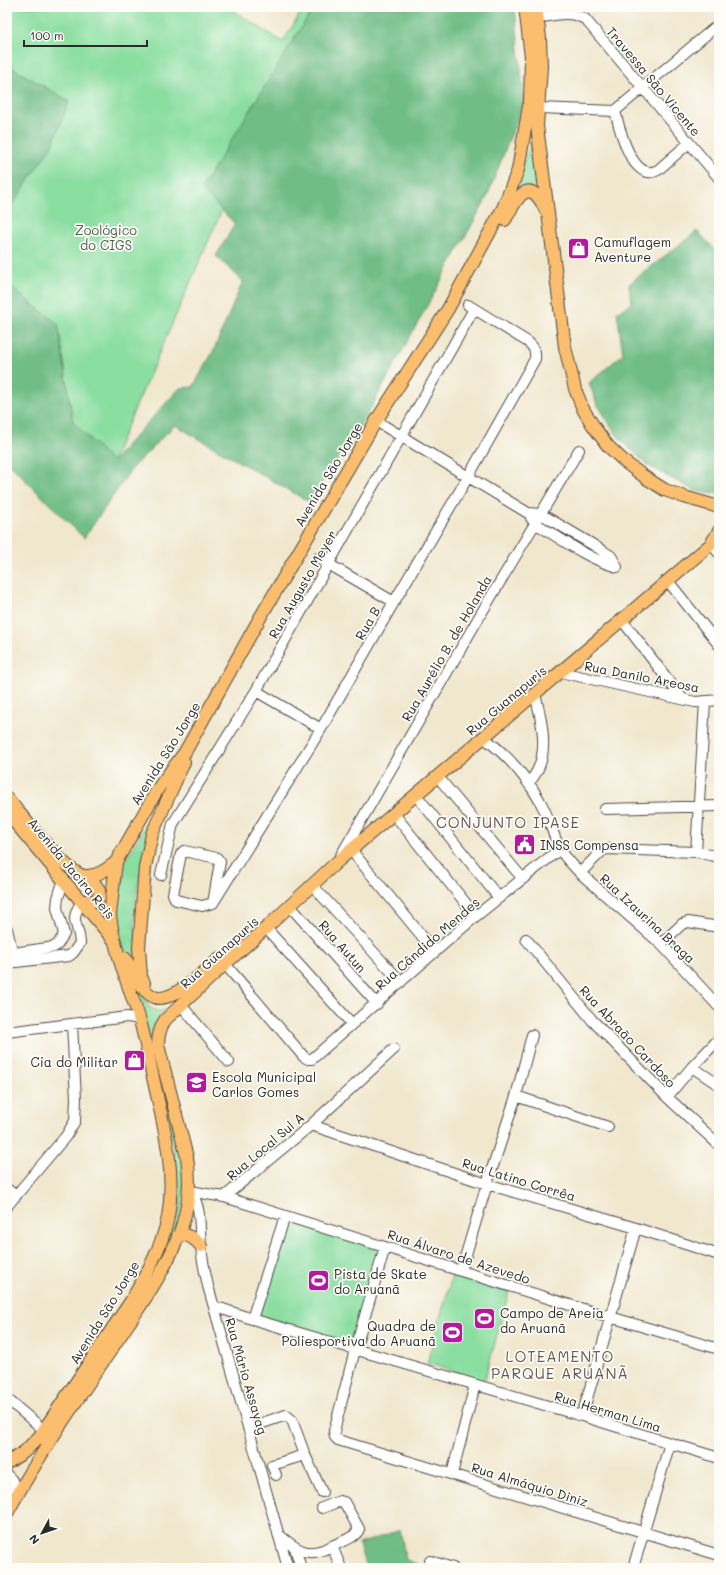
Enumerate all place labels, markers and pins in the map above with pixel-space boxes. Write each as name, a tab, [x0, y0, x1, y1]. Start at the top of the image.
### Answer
place label: Camuflagem Aventure	[594, 233, 671, 265]
shop icon: Camuflagem Aventure	[566, 235, 592, 261]
public building icon: INSS Compensa	[511, 831, 537, 857]
place label: INSS Compensa	[540, 836, 639, 853]
shop icon: Cia do Militar	[121, 1048, 147, 1074]
place label: Cia do Militar	[30, 1053, 118, 1070]
place label: Escola Municipal Carlos Gomes	[212, 1068, 316, 1100]
school or university icon: Escola Municipal Carlos Gomes	[183, 1070, 209, 1096]
place label: Pista de Skate do Aruanã	[334, 1265, 427, 1297]
sports icon: Pista de Skate do Aruanã	[306, 1267, 332, 1293]
place label: Campo de Areia do Aruanã	[500, 1304, 604, 1336]
sports icon: Campo de Areia do Aruanã	[471, 1306, 497, 1332]
place label: Quadra de Poliesportiva do Aruanã	[282, 1317, 436, 1349]
sports icon: Quadra de Poliesportiva do Aruanã	[439, 1319, 465, 1345]

